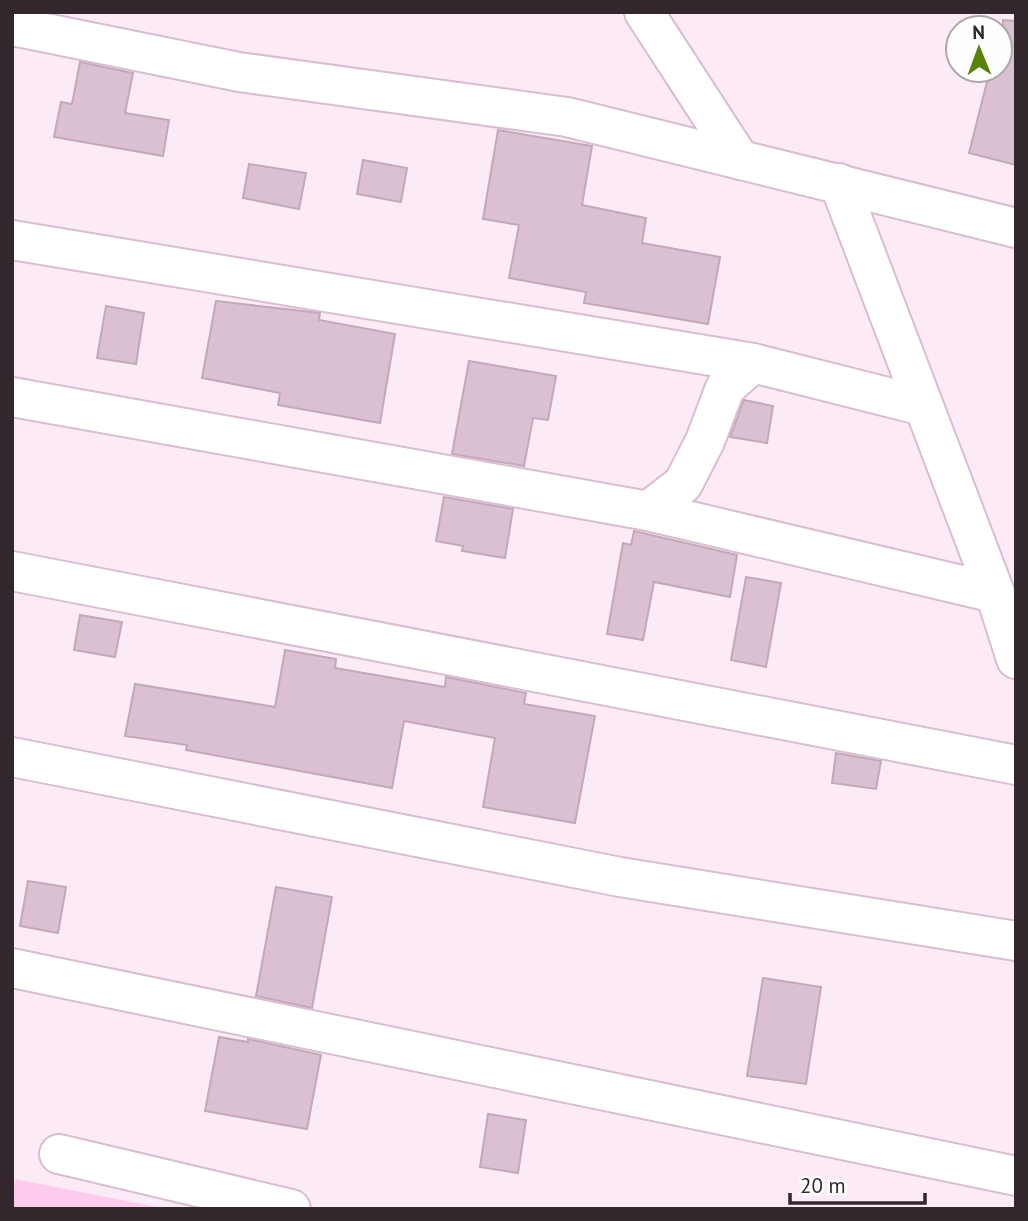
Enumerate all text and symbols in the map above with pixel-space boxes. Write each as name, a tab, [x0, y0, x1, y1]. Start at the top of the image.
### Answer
north arrow	[944, 14, 1014, 84]
text: N	[972, 20, 985, 44]
scale bar	[790, 1162, 925, 1206]
text: 20 m	[800, 1172, 846, 1199]

